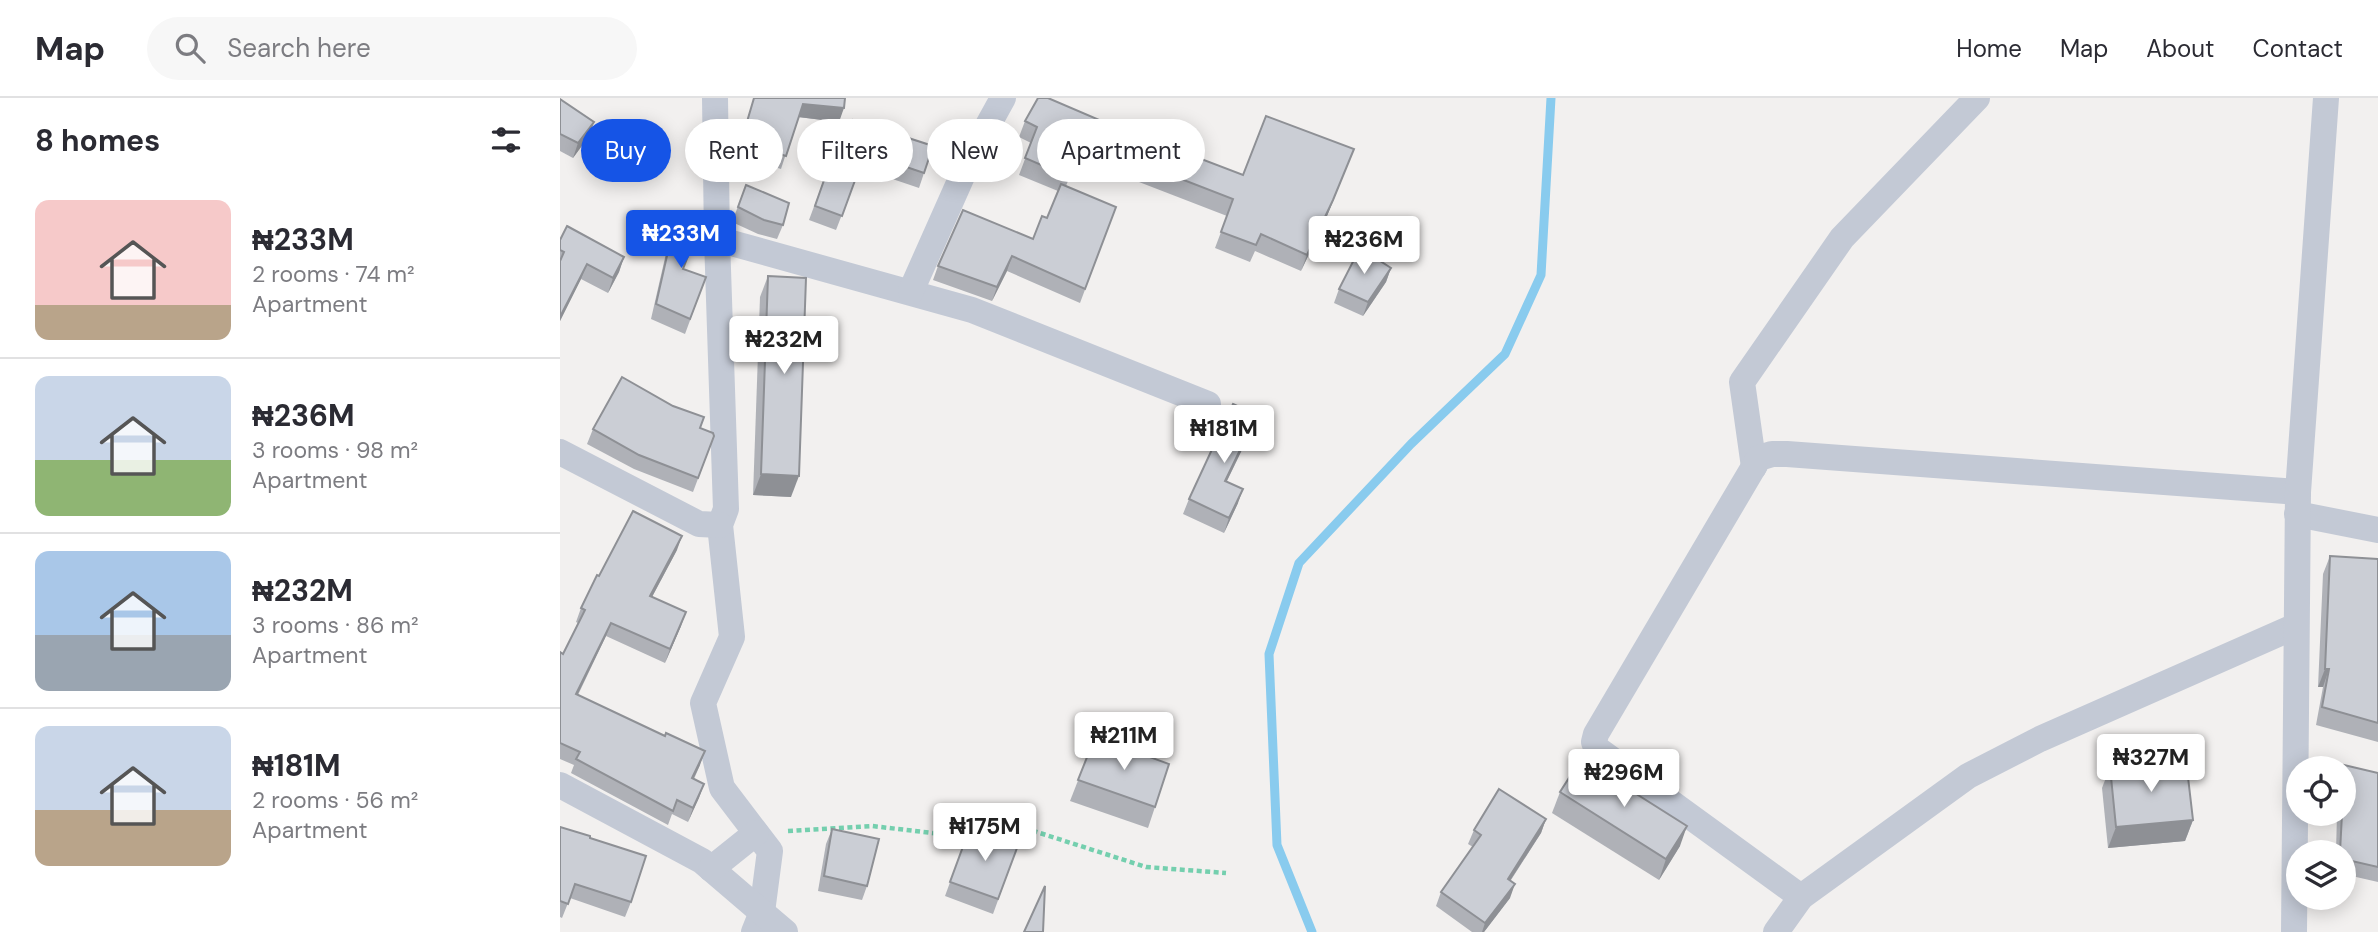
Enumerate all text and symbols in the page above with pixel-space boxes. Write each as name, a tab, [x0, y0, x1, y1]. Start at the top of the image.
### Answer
search box	[147, 17, 637, 80]
text: Map	[35, 27, 105, 70]
icon: search	[171, 29, 209, 67]
text: Search here	[227, 31, 371, 65]
text: Home	[1956, 33, 2022, 64]
text: Map	[2060, 33, 2108, 64]
text: About	[2146, 33, 2215, 64]
text: Contact	[2253, 33, 2343, 64]
chip: Buy	[581, 119, 671, 182]
chip: Rent	[685, 119, 783, 182]
chip: Filters	[797, 119, 913, 182]
chip: New	[927, 119, 1023, 182]
chip: Apartment	[1037, 119, 1205, 182]
text: 8 homes	[35, 121, 160, 160]
icon: filters	[487, 121, 525, 159]
pin: ₦233M	[632, 211, 730, 270]
pin: ₦236M	[1315, 216, 1413, 276]
text: ₦233M	[642, 218, 720, 248]
text: ₦233M	[252, 220, 354, 259]
text: ₦236M	[1325, 224, 1403, 254]
icon: home	[91, 228, 175, 312]
text: 2 rooms · 74 m²	[252, 259, 415, 289]
text: Apartment	[252, 289, 367, 319]
pin: ₦232M	[735, 316, 833, 376]
text: ₦232M	[745, 324, 823, 354]
text: ₦236M	[252, 396, 355, 435]
icon: home	[91, 404, 175, 488]
pin: ₦181M	[1175, 406, 1273, 465]
text: ₦181M	[1190, 413, 1258, 443]
text: 3 rooms · 98 m²	[252, 435, 418, 465]
text: Apartment	[252, 465, 367, 495]
text: ₦232M	[252, 571, 353, 610]
icon: home	[91, 579, 175, 663]
text: 3 rooms · 86 m²	[252, 610, 419, 640]
text: Apartment	[252, 640, 367, 670]
pin: ₦211M	[1075, 712, 1173, 772]
text: ₦211M	[1090, 720, 1158, 750]
pin: ₦327M	[2102, 734, 2200, 794]
text: ₦327M	[2113, 742, 2189, 772]
text: ₦181M	[252, 746, 340, 785]
pin: ₦296M	[1575, 750, 1673, 809]
icon: home	[91, 754, 175, 838]
map controls	[2286, 756, 2356, 910]
button: locate	[2286, 756, 2356, 826]
text: ₦296M	[1584, 757, 1664, 787]
text: 2 rooms · 56 m²	[252, 785, 418, 815]
pin: ₦175M	[936, 804, 1034, 863]
text: ₦175M	[949, 811, 1021, 841]
text: Apartment	[252, 815, 367, 845]
button: layers	[2286, 840, 2356, 910]

